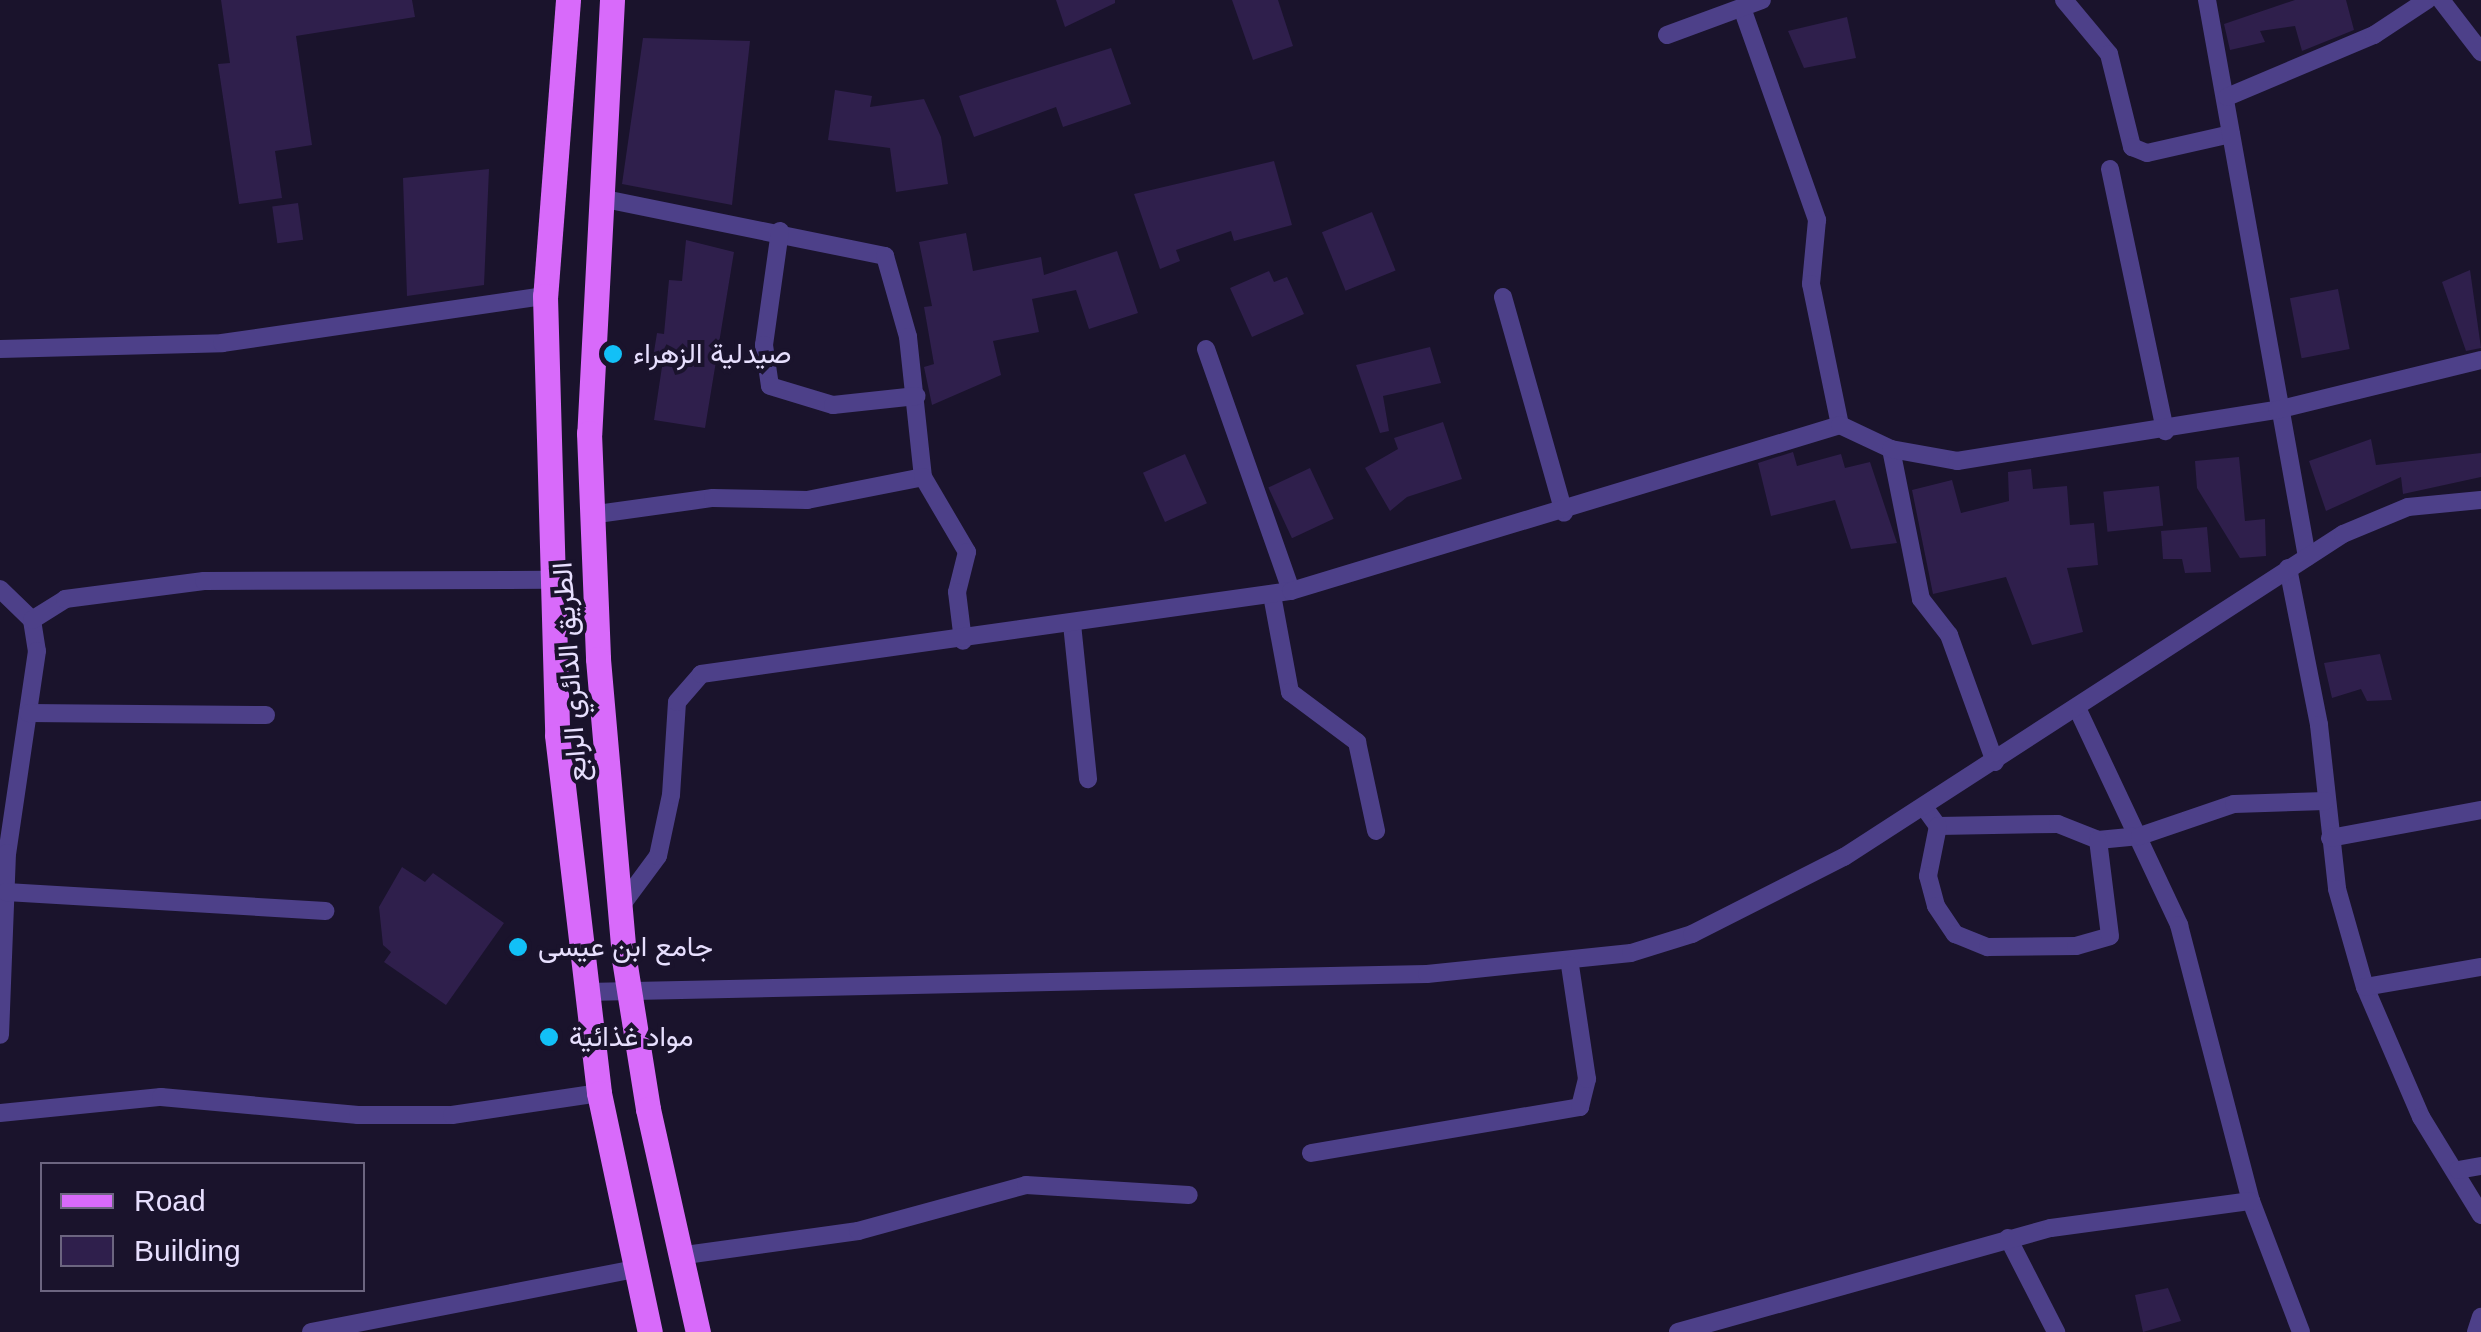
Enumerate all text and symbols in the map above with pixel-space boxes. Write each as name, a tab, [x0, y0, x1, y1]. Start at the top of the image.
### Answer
place label: صيدلية الزهراء	[633, 337, 791, 371]
marker: صيدلية الزهراء	[602, 343, 624, 365]
street label: الطريق الدائري الرابع	[546, 561, 594, 783]
place label: جامع ابن عيسى	[538, 930, 713, 964]
marker: جامع ابن عيسى	[507, 936, 529, 958]
place label: مواد غذائية	[569, 1020, 693, 1054]
marker: مواد غذائية	[538, 1026, 560, 1048]
legend	[40, 1162, 365, 1292]
text: Road	[134, 1184, 206, 1217]
text: Building	[134, 1234, 241, 1267]

